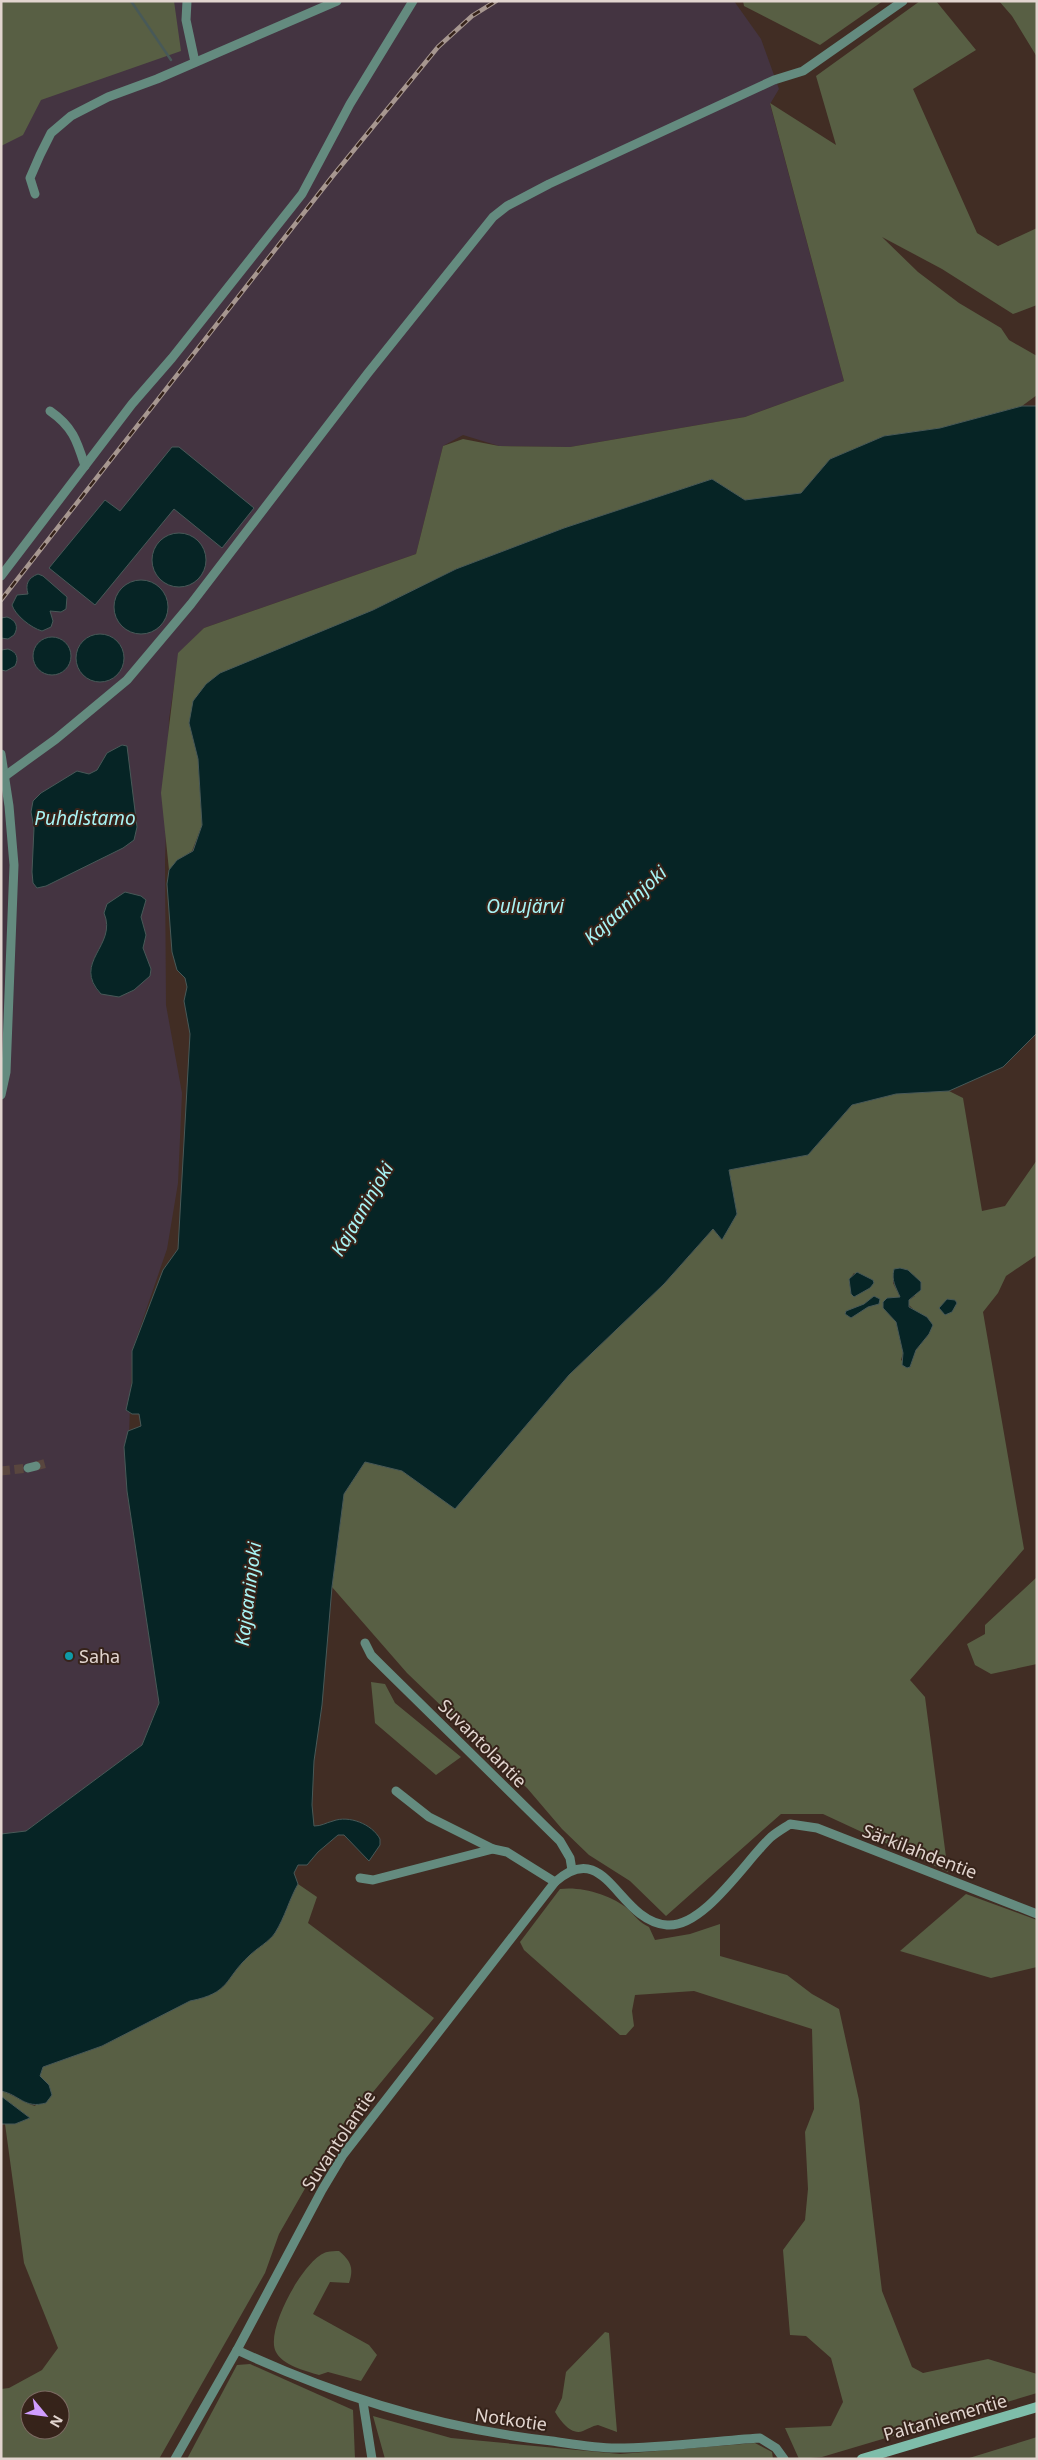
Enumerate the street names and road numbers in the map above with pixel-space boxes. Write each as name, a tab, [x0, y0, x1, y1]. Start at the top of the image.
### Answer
street label: Suvantolantie	[434, 1694, 532, 1792]
street label: Särkilahdentie	[859, 1818, 981, 1884]
street label: Suvantolantie	[296, 2085, 380, 2195]
street label: Paltaniementie	[880, 2388, 1010, 2446]
street label: Notkotie	[473, 2402, 549, 2436]

